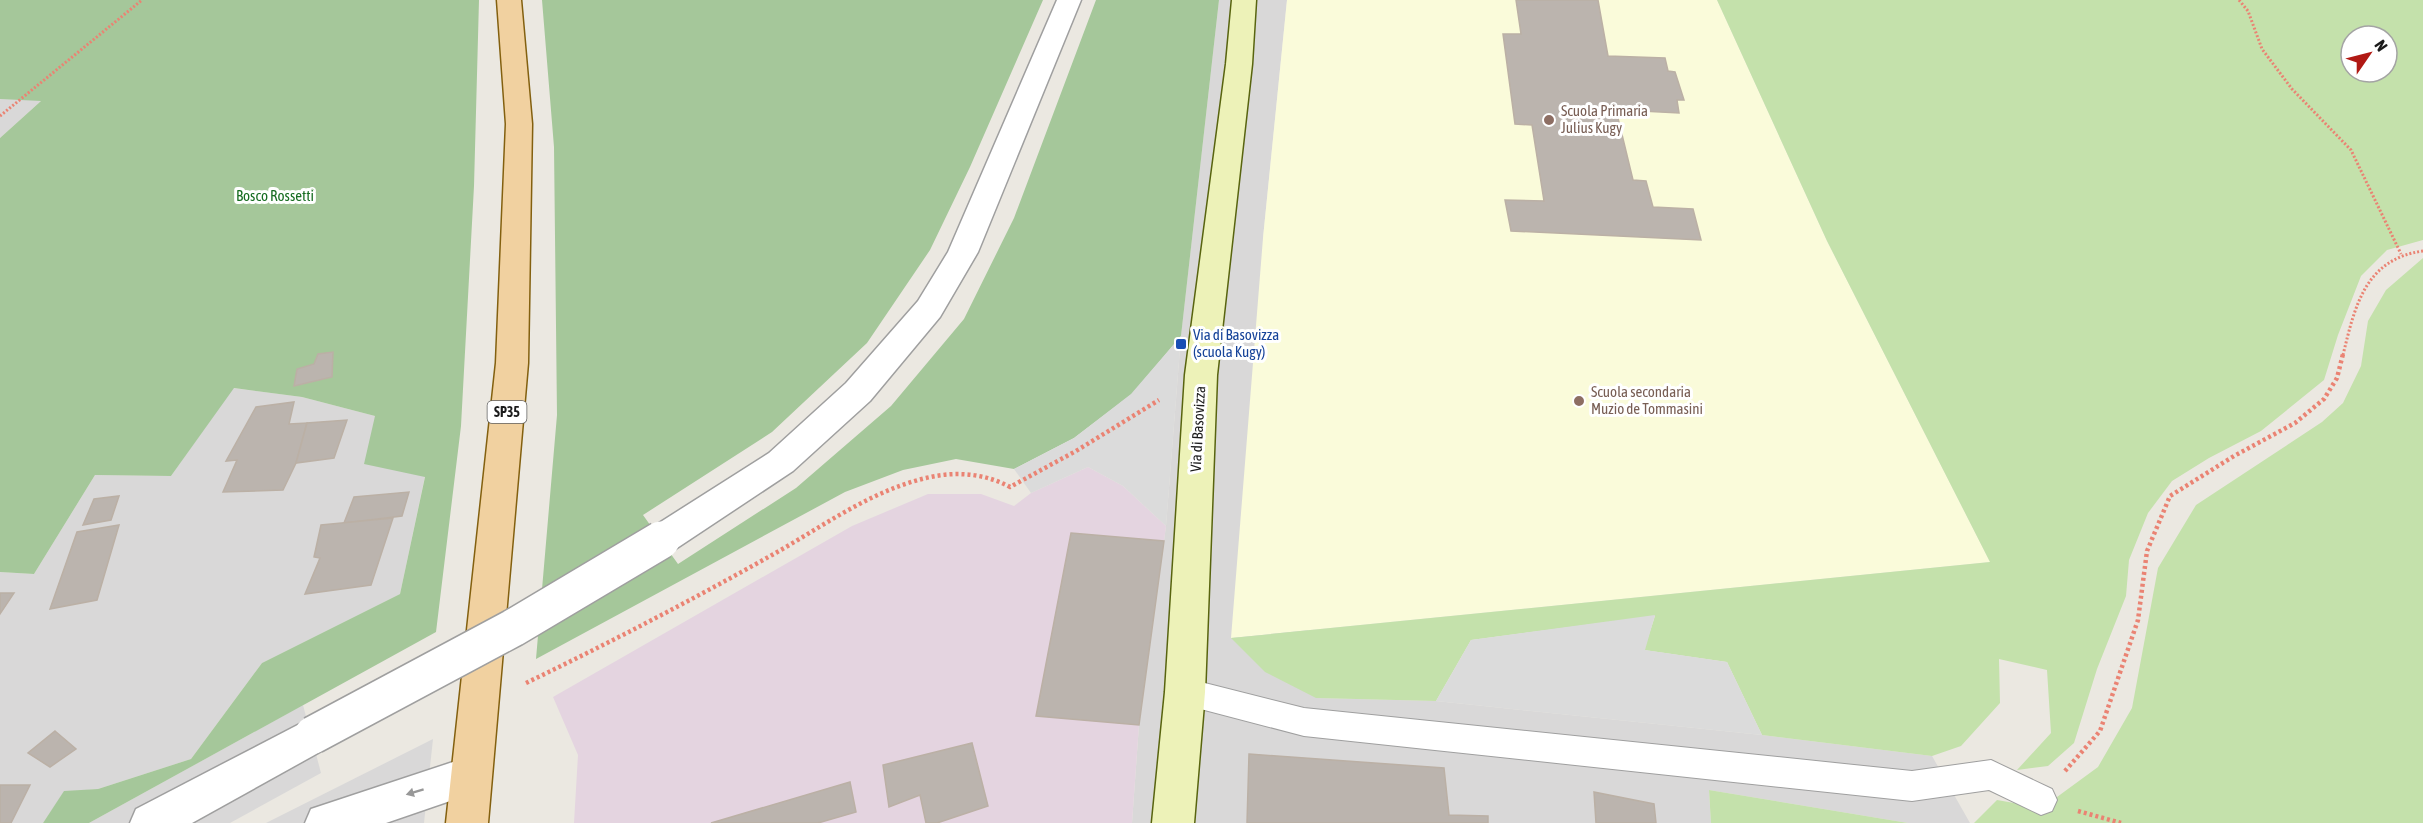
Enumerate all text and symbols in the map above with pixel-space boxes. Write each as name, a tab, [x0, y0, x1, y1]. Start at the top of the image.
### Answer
north arrow	[2339, 24, 2399, 84]
text: N	[2371, 36, 2391, 54]
place label: Scuola Primaria Julius Kugy	[1561, 102, 1648, 136]
marker: Scuola Primaria Julius Kugy	[1542, 113, 1556, 127]
park label: Bosco Rossetti	[236, 187, 314, 204]
place label: Via di Basovizza (scuola Kugy)	[1193, 326, 1279, 360]
marker: Via di Basovizza (scuola Kugy)	[1174, 337, 1188, 351]
place label: Scuola secondaria Muzio de Tommasini	[1591, 383, 1703, 417]
street label: Via di Basovizza	[1187, 386, 1208, 472]
marker: Scuola secondaria Muzio de Tommasini	[1572, 394, 1586, 408]
road number: SP35	[488, 401, 526, 423]
one-way arrow	[406, 788, 424, 797]

